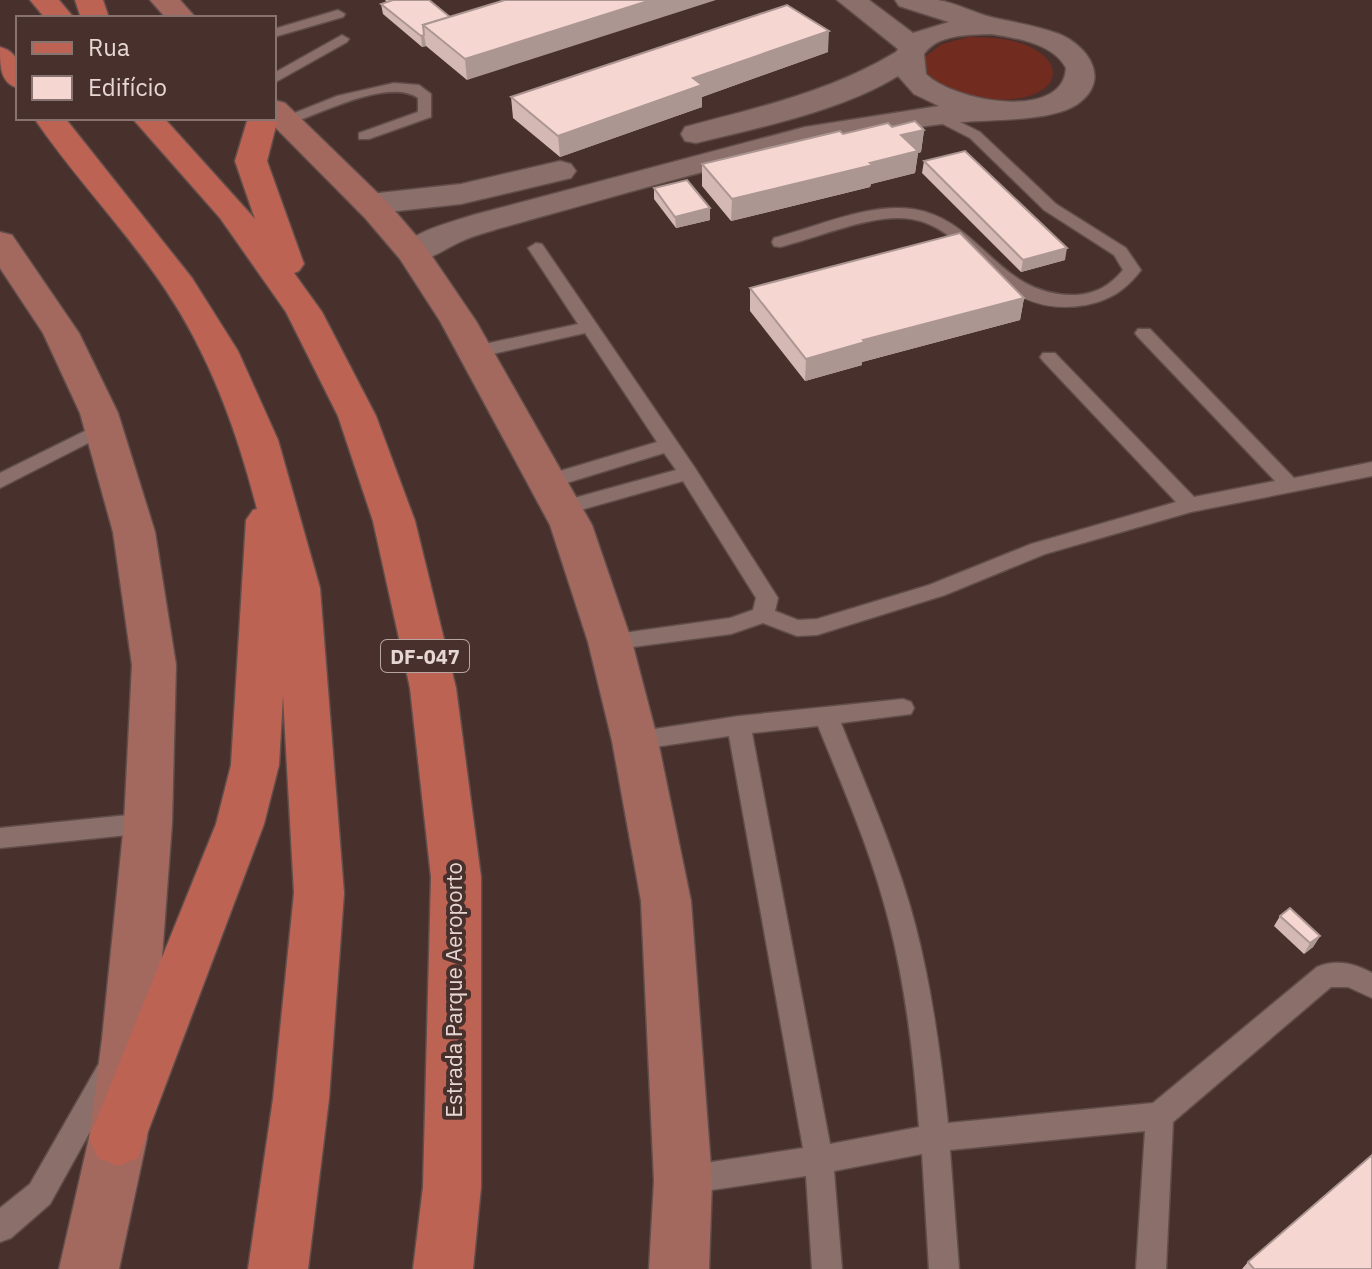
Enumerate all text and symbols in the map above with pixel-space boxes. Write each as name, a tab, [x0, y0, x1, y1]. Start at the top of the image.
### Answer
legend	[16, 16, 276, 120]
text: Rua	[88, 31, 130, 63]
text: Edifício	[88, 71, 167, 103]
road number: DF-047	[381, 640, 469, 672]
street label: Estrada Parque Aeroporto	[439, 862, 468, 1118]

